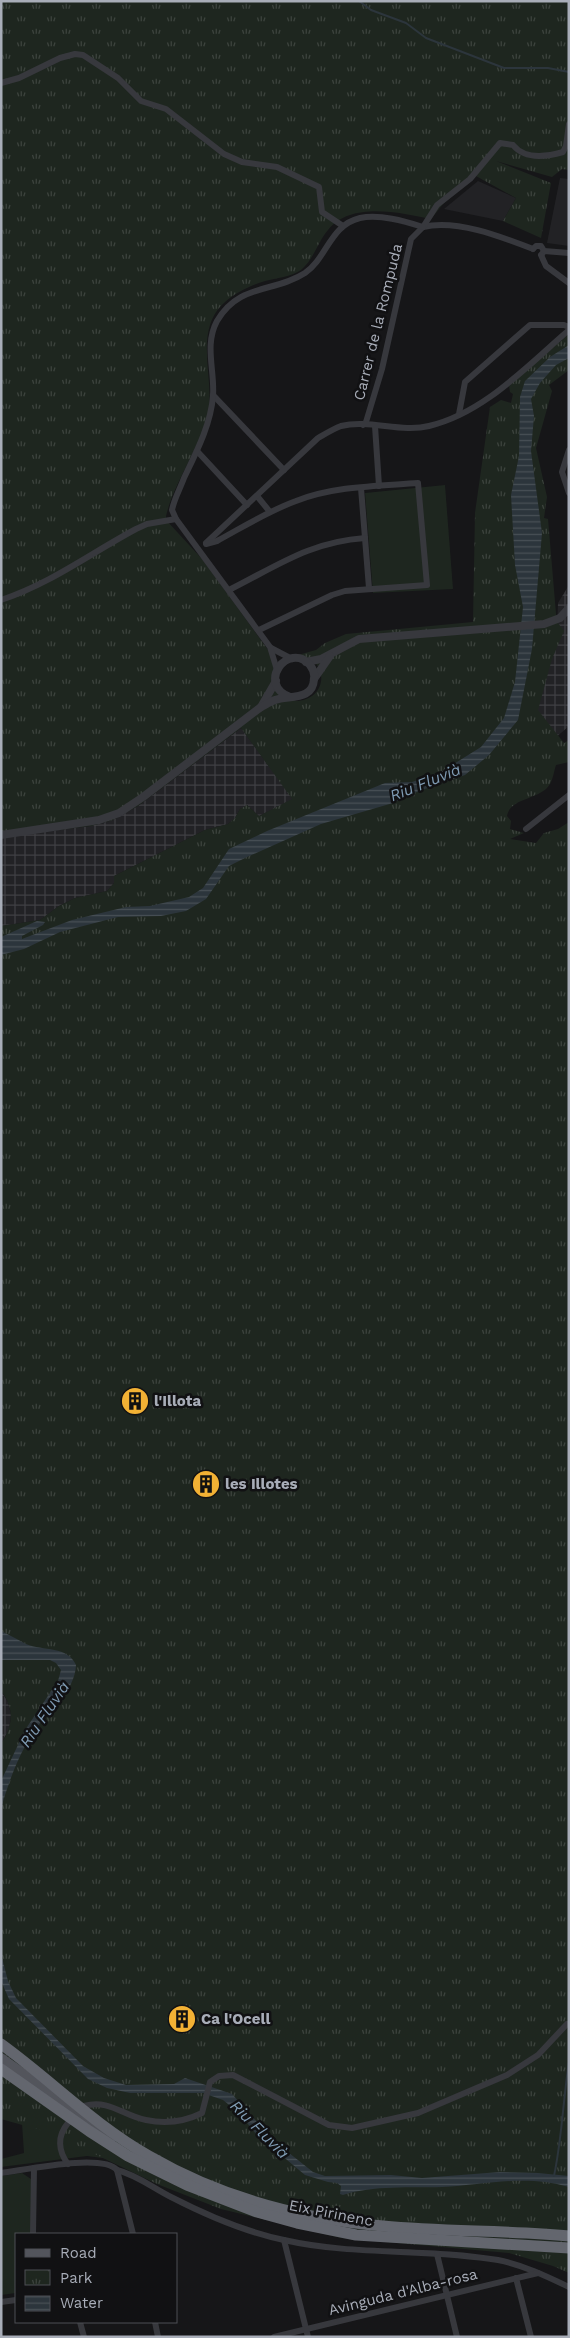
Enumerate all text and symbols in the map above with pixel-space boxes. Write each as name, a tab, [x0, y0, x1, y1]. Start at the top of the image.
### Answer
street label: Carrer de la Rompuda	[350, 241, 406, 402]
water label: Riu Fluvià	[387, 760, 464, 805]
building icon: l'Illota	[120, 1386, 150, 1416]
place label: l'Illota	[154, 1392, 201, 1410]
building icon: les Illotes	[191, 1469, 221, 1499]
place label: les Illotes	[225, 1475, 298, 1493]
water label: Riu Fluvià	[16, 1678, 73, 1751]
building icon: Ca l'Ocell	[167, 2004, 197, 2034]
place label: Ca l'Ocell	[201, 2010, 270, 2028]
water label: Riu Fluvià	[226, 2096, 293, 2163]
street label: Eix Pirinenc	[287, 2196, 375, 2230]
legend	[15, 2233, 178, 2323]
text: Road	[60, 2244, 97, 2262]
street label: Avinguda d'Alba-rosa	[327, 2265, 480, 2319]
text: Park	[60, 2269, 93, 2287]
text: Water	[60, 2294, 103, 2312]

